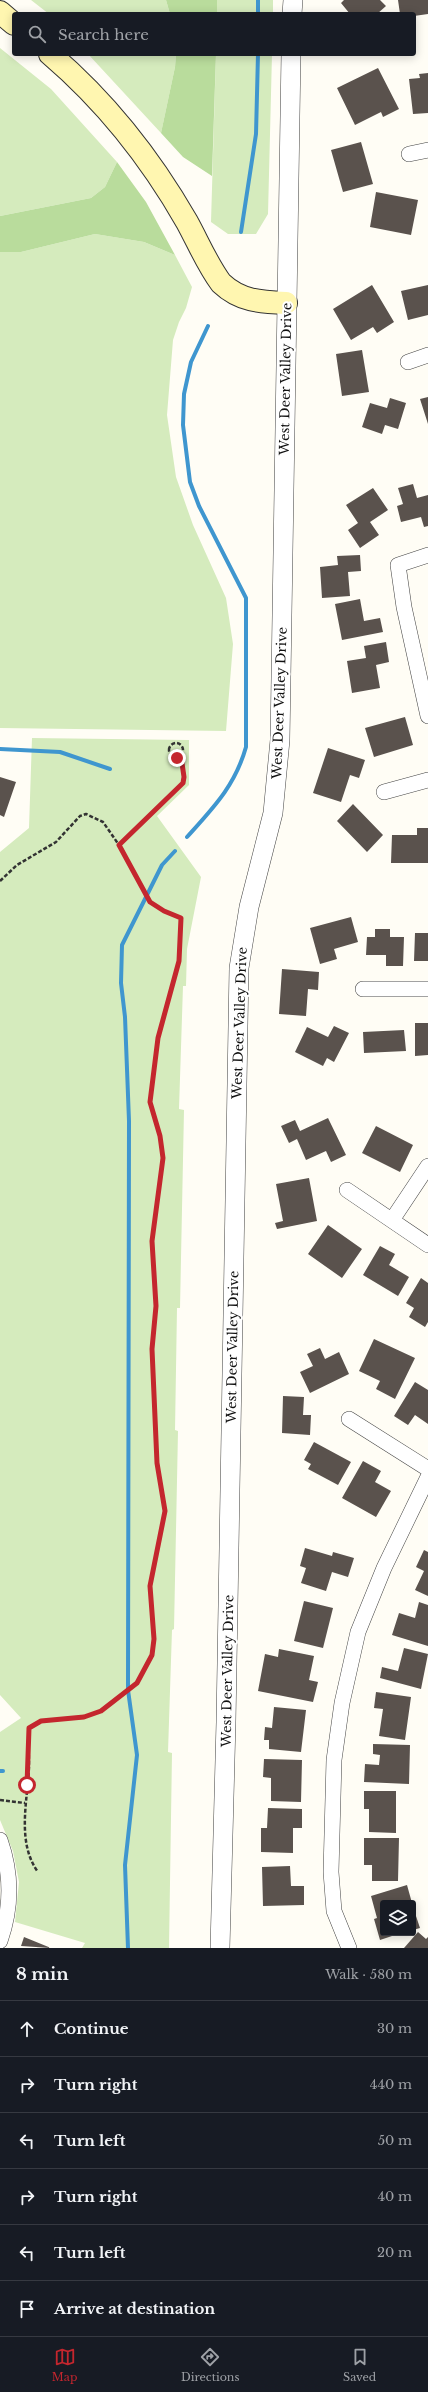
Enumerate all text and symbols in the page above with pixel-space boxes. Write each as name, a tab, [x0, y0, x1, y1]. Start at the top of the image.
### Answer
search box	[12, 12, 416, 56]
icon: search	[26, 23, 48, 45]
text: Search here	[58, 25, 149, 44]
street label: West Deer Valley Drive	[276, 303, 295, 456]
street label: West Deer Valley Drive	[268, 627, 291, 780]
route end	[168, 749, 186, 767]
street label: West Deer Valley Drive	[228, 947, 251, 1100]
street label: West Deer Valley Drive	[223, 1271, 242, 1424]
street label: West Deer Valley Drive	[218, 1595, 237, 1748]
route start	[18, 1776, 36, 1794]
map controls	[380, 1900, 416, 1936]
button: layers	[380, 1900, 416, 1936]
text: 8 min	[16, 1964, 69, 1985]
text: Walk · 580 m	[325, 1966, 412, 1983]
icon: ahead	[16, 2018, 38, 2040]
text: Continue	[54, 2019, 129, 2038]
text: 30 m	[377, 2020, 412, 2037]
icon: right	[16, 2074, 38, 2096]
text: Turn right	[54, 2075, 137, 2094]
text: 440 m	[370, 2076, 412, 2093]
icon: left	[16, 2130, 38, 2152]
text: Turn left	[54, 2131, 125, 2150]
text: 50 m	[378, 2132, 412, 2149]
icon: right	[16, 2186, 38, 2208]
text: Turn right	[54, 2187, 137, 2206]
text: 40 m	[377, 2188, 412, 2205]
icon: left	[16, 2242, 38, 2264]
text: Turn left	[54, 2243, 125, 2262]
text: 20 m	[377, 2244, 412, 2261]
icon: arrive	[16, 2298, 38, 2320]
text: Arrive at destination	[54, 2299, 215, 2318]
tab: Map	[52, 2346, 77, 2384]
tab: Directions	[181, 2346, 239, 2384]
tab: Saved	[343, 2346, 376, 2384]

